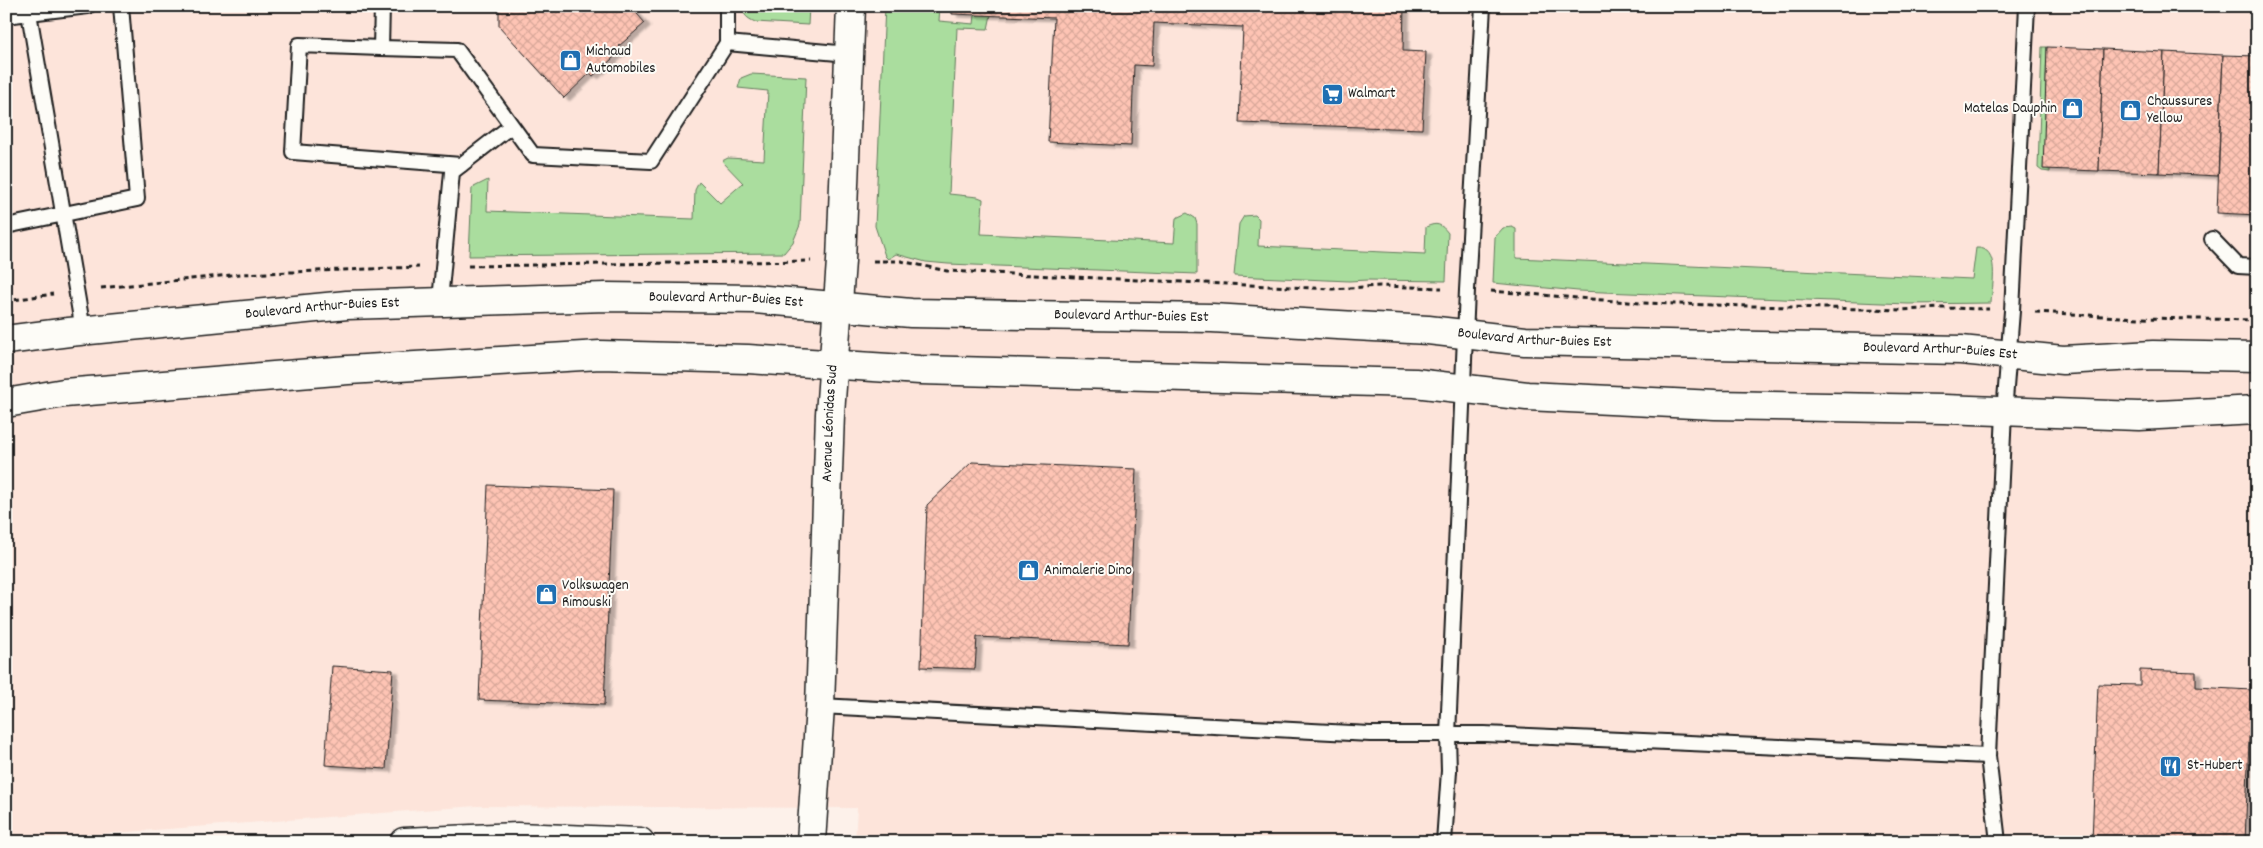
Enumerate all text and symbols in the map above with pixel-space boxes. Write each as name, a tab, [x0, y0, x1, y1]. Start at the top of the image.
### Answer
place label: Michaud Automobiles	[586, 41, 656, 80]
shop icon: Michaud Automobiles	[558, 49, 582, 73]
supermarket icon: Walmart	[1320, 82, 1344, 106]
place label: Walmart	[1348, 83, 1396, 105]
place label: Chaussures Yellow	[2147, 91, 2212, 130]
shop icon: Matelas Dauphin	[2061, 97, 2085, 121]
place label: Matelas Dauphin	[1964, 98, 2057, 120]
shop icon: Chaussures Yellow	[2119, 99, 2143, 123]
street label: Boulevard Arthur-Buies Est	[649, 287, 805, 314]
street label: Boulevard Arthur-Buies Est	[244, 292, 400, 326]
street label: Boulevard Arthur-Buies Est	[1054, 304, 1209, 329]
street label: Boulevard Arthur-Buies Est	[1456, 322, 1612, 354]
street label: Boulevard Arthur-Buies Est	[1863, 337, 2019, 367]
street label: Avenue Léonidas Sud	[817, 364, 845, 483]
shop icon: Animalerie Dino	[1016, 559, 1040, 583]
place label: Animalerie Dino	[1044, 560, 1132, 582]
place label: Volkswagen Rimouski	[562, 575, 629, 614]
shop icon: Volkswagen Rimouski	[534, 583, 558, 607]
restaurant icon: St-Hubert	[2159, 754, 2183, 778]
place label: St-Hubert	[2187, 755, 2243, 777]

